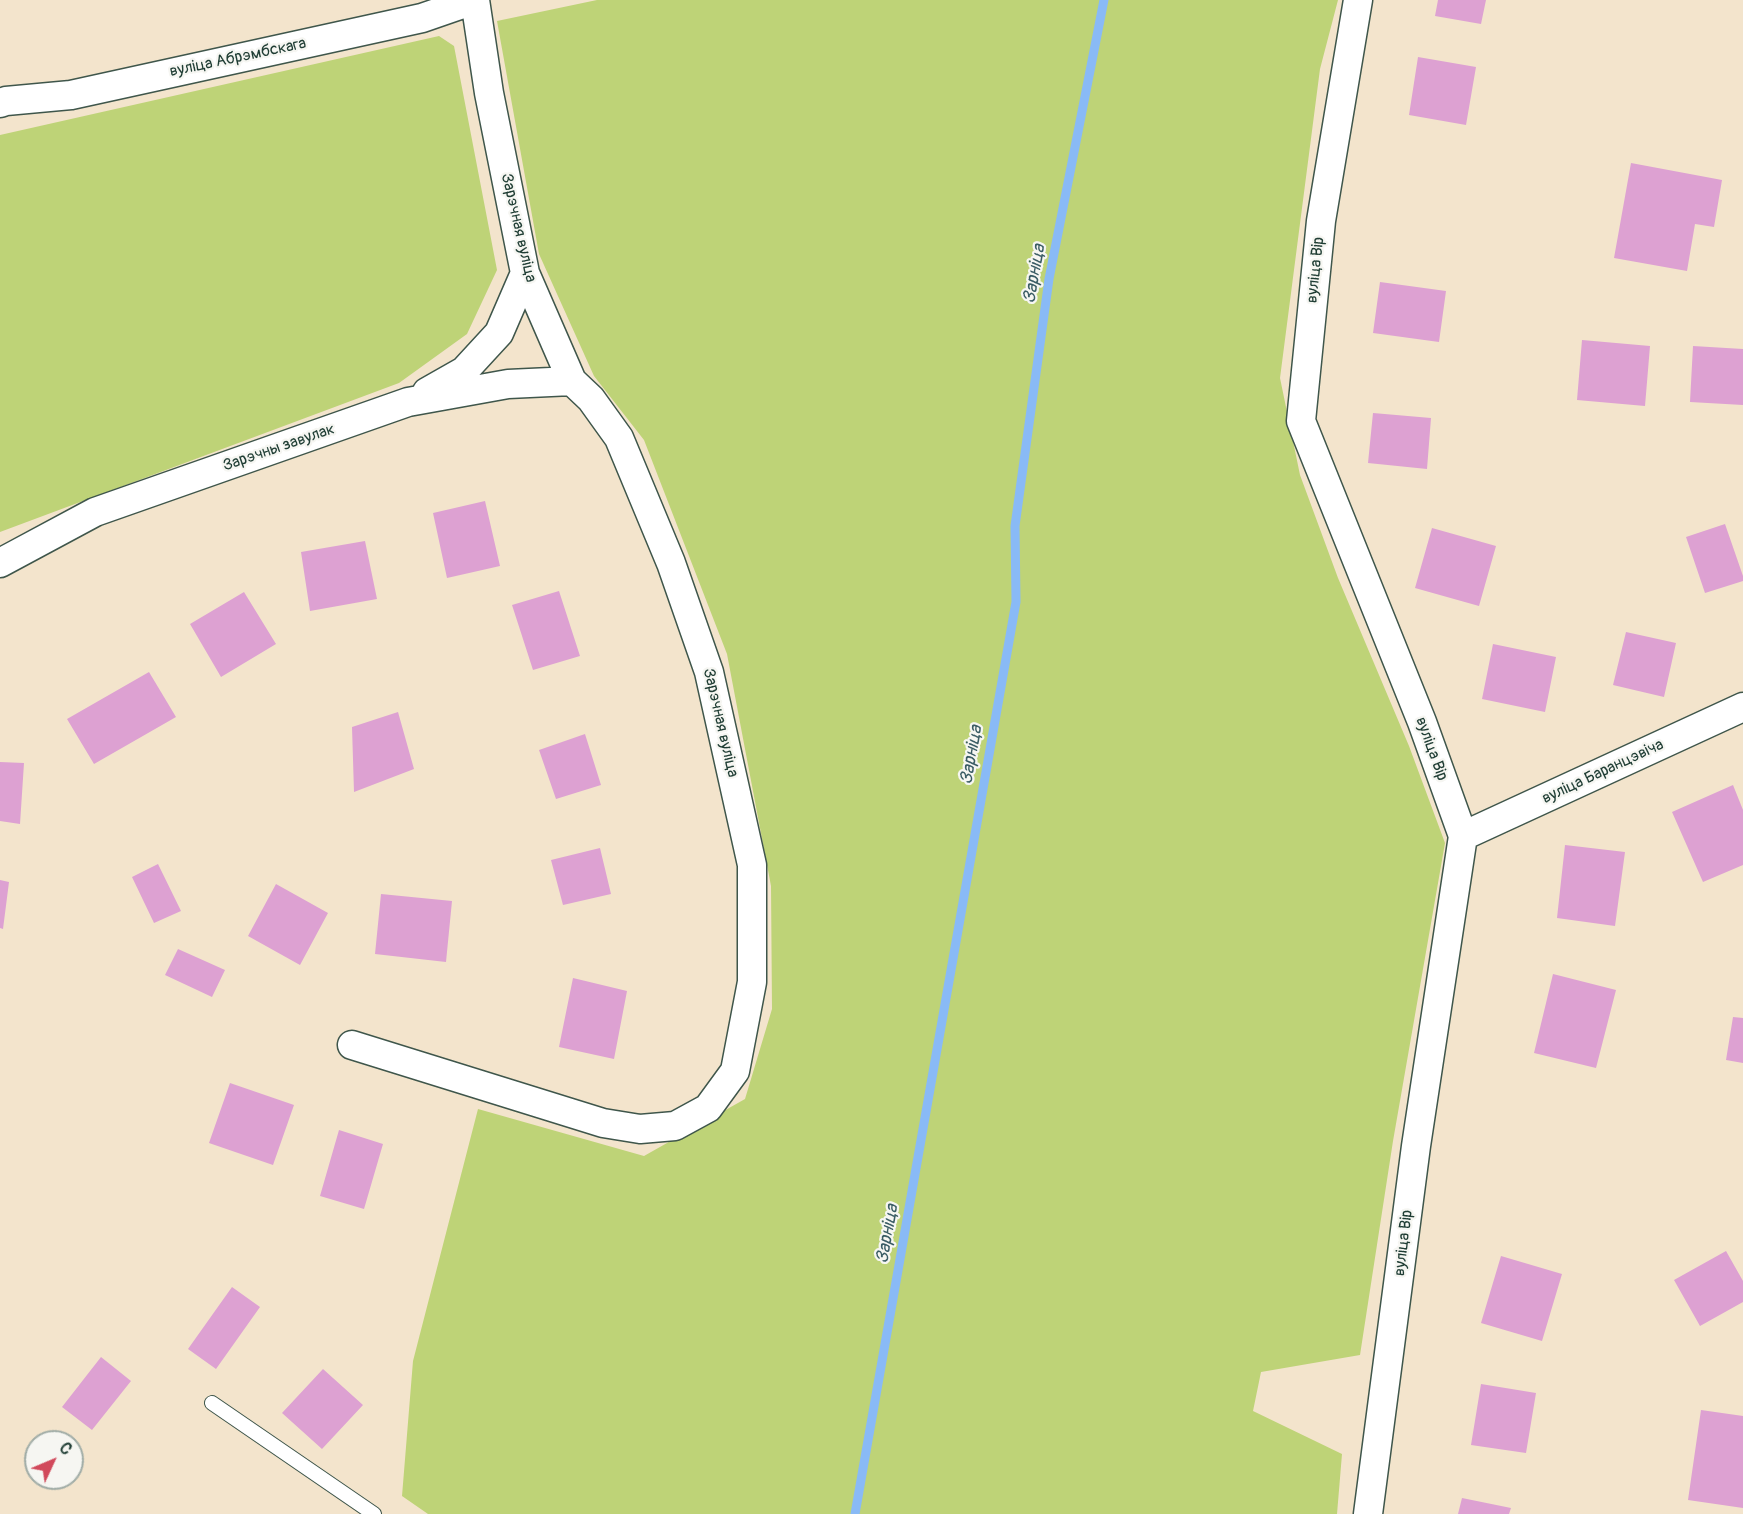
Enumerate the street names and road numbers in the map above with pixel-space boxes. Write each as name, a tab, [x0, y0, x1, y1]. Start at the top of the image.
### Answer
street label: вуліца Абрэмбскага	[168, 34, 308, 82]
street label: Зарэчная вуліца	[496, 172, 540, 284]
street label: вуліца Вір	[1303, 236, 1329, 304]
street label: Зарэчны завулак	[221, 420, 337, 476]
street label: Зарэчная вуліца	[698, 667, 742, 779]
street label: вуліца Вір	[1411, 715, 1451, 783]
street label: вуліца Баранцэвіча	[1539, 735, 1667, 809]
street label: вуліца Вір	[1390, 1209, 1418, 1277]

